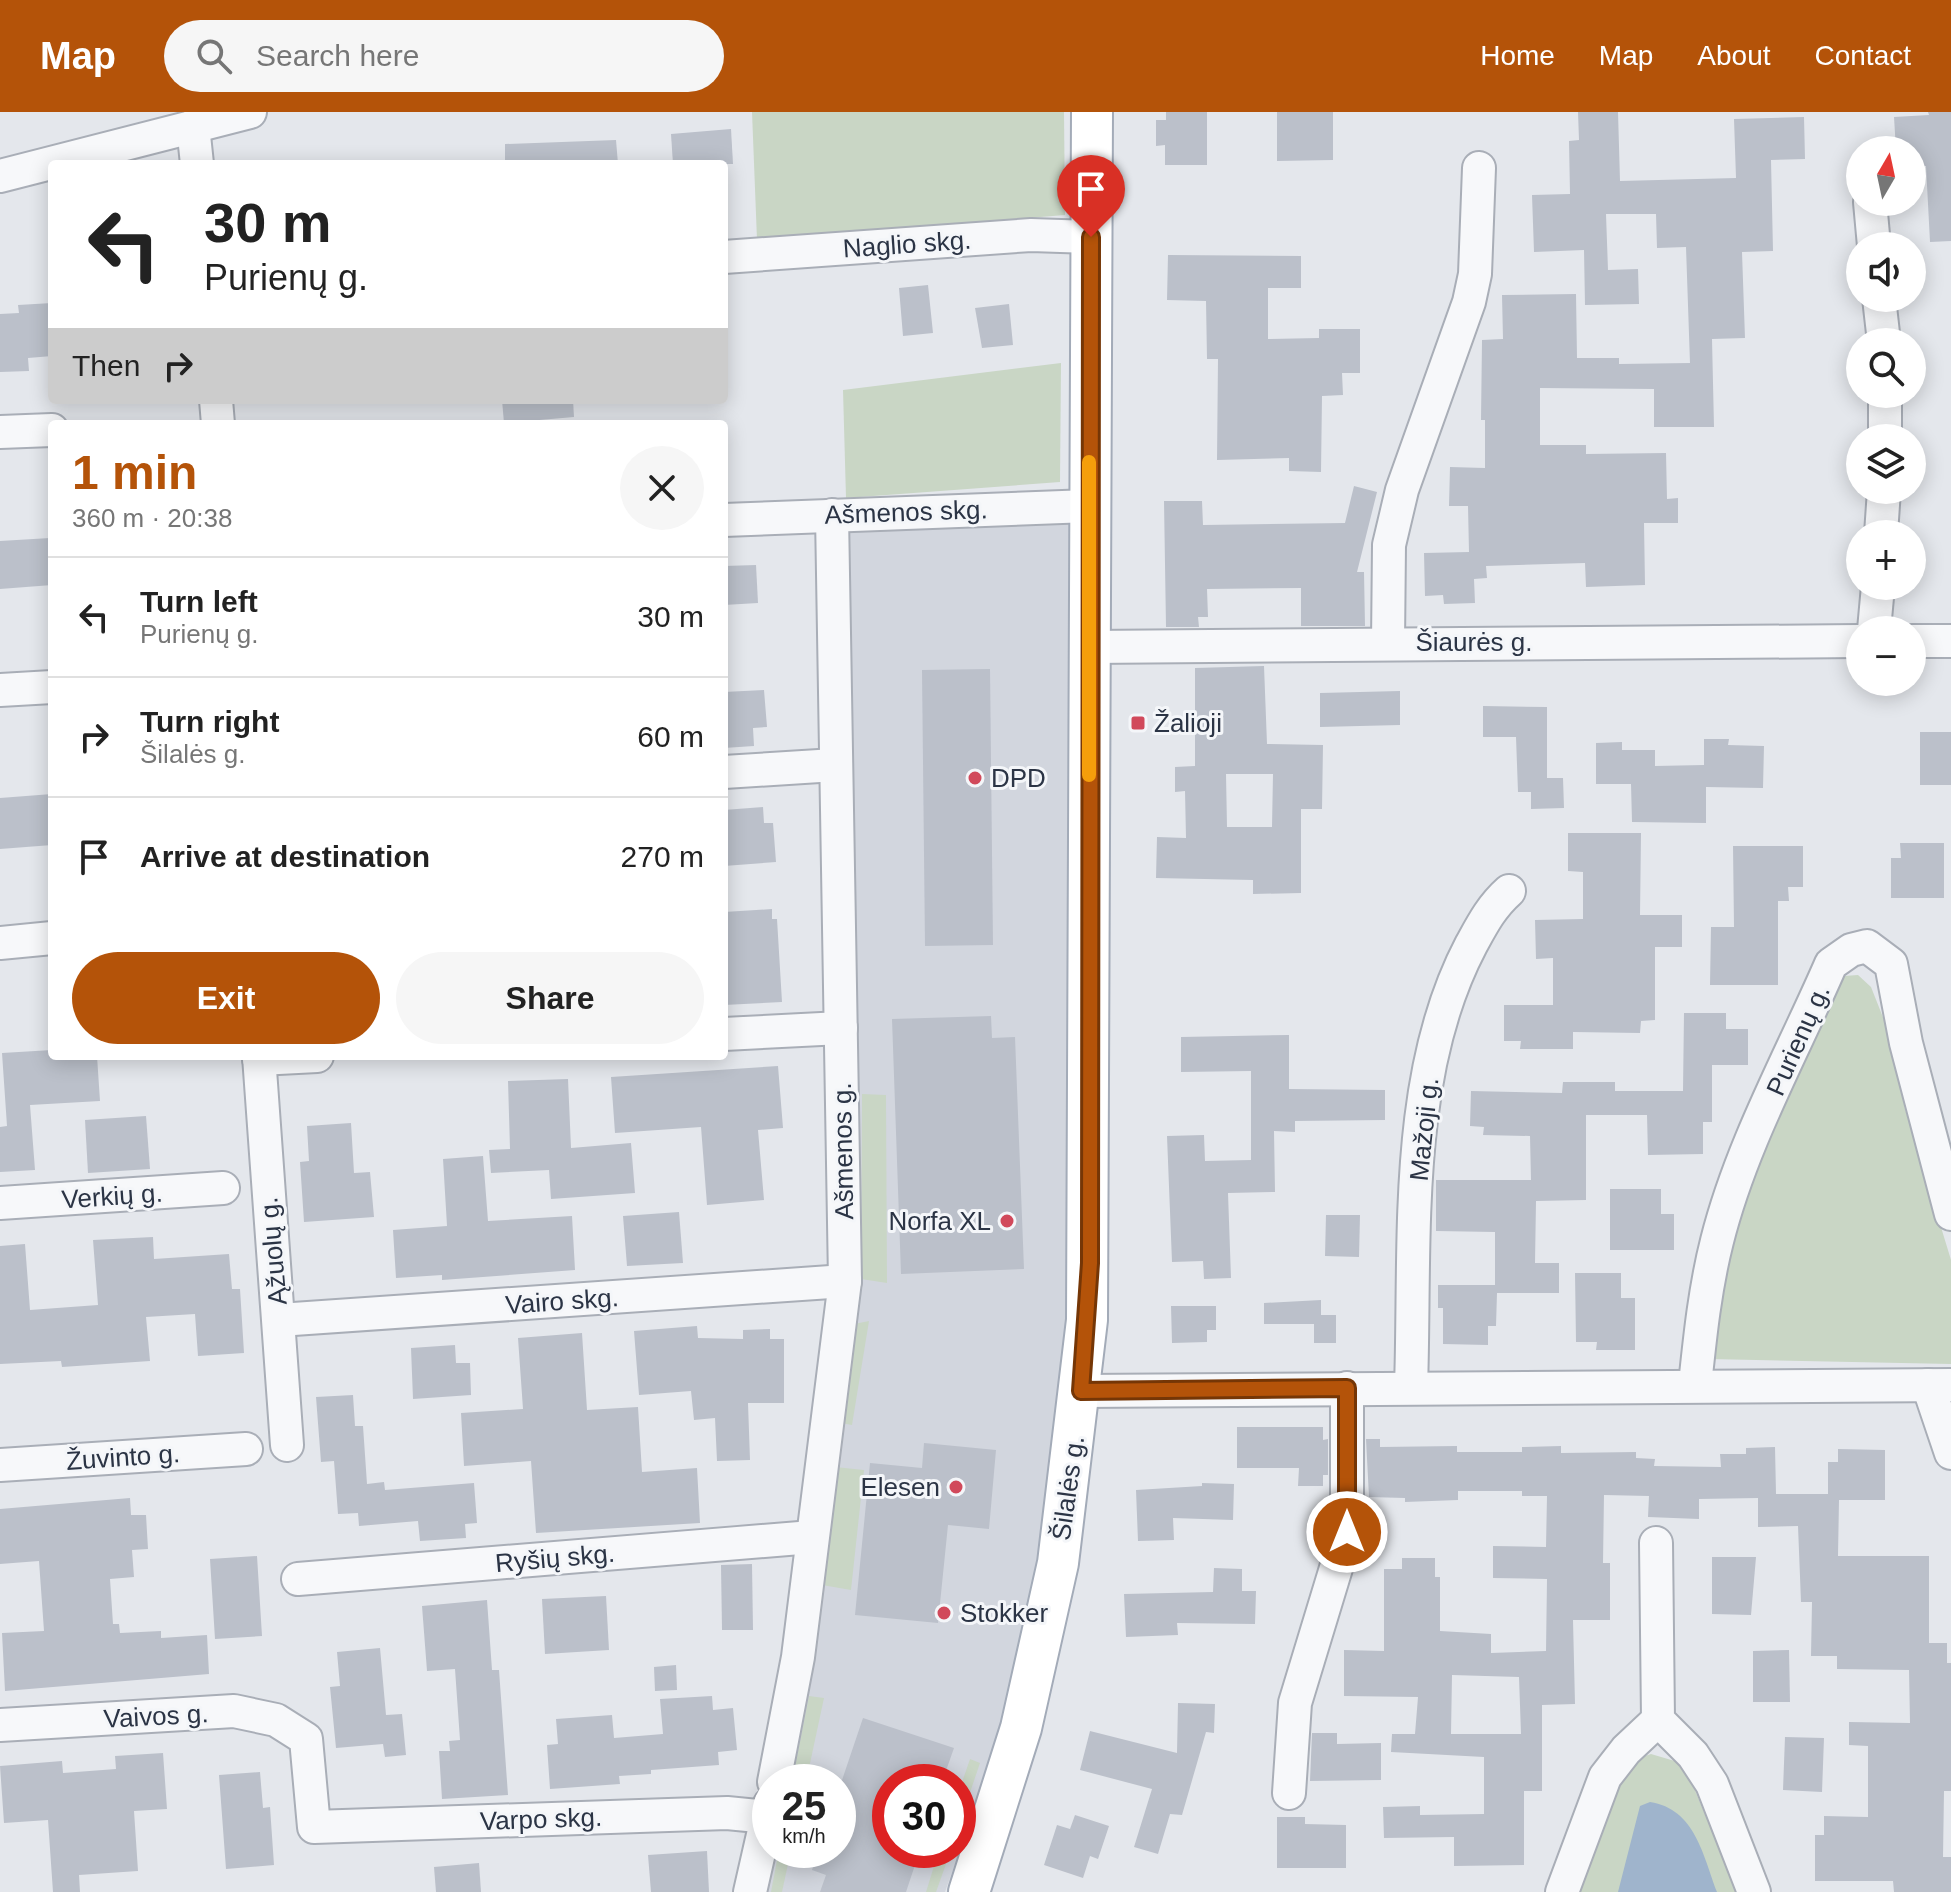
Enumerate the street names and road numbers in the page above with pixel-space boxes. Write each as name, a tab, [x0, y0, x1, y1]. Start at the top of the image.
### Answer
street label: Naglio skg.	[842, 225, 972, 263]
street label: Ašmenos skg.	[824, 494, 988, 530]
street label: Šiaurės g.	[1415, 627, 1533, 657]
street label: Purienų g.	[1760, 980, 1836, 1100]
street label: Mažoji g.	[1404, 1076, 1444, 1182]
street label: Ašmenos g.	[827, 1082, 859, 1220]
street label: Verkių g.	[60, 1178, 164, 1214]
street label: Ąžuolų g.	[253, 1196, 293, 1306]
street label: Vairo skg.	[504, 1282, 620, 1320]
street label: Šilalės g.	[1046, 1434, 1090, 1542]
street label: Žuvinto g.	[65, 1438, 181, 1476]
street label: Ryšių skg.	[494, 1538, 616, 1578]
street label: Vaivos g.	[103, 1698, 209, 1734]
street label: Varpo skg.	[479, 1802, 603, 1836]

